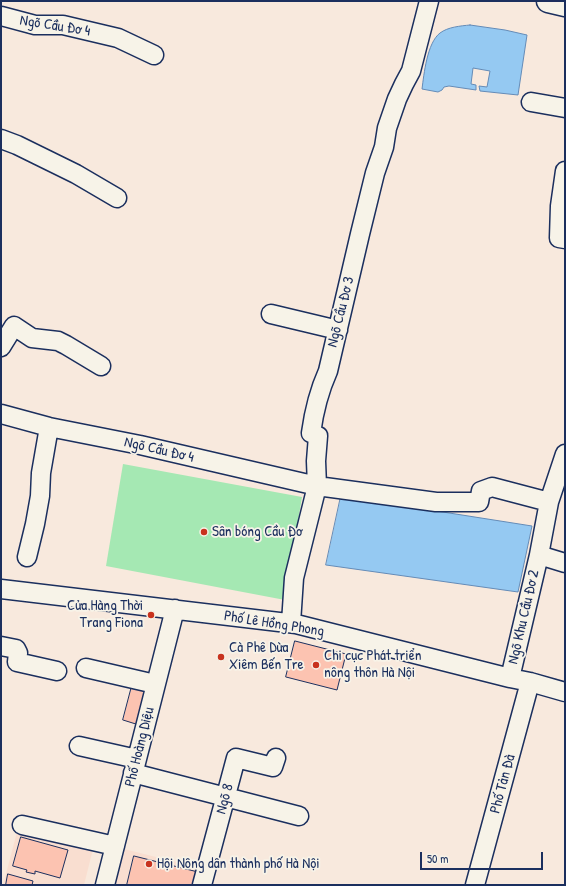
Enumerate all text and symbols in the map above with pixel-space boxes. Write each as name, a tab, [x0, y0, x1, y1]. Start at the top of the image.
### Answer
street label: Ngõ Cầu Đơ 4	[18, 12, 92, 40]
street label: Ngõ Cầu Đơ 3	[324, 275, 358, 349]
street label: Ngõ Cầu Đơ 4	[122, 433, 196, 467]
place label: Sân bóng Cầu Đơ	[212, 523, 302, 541]
marker: Sân bóng Cầu Đơ	[199, 527, 209, 537]
street label: Ngõ Khu Cầu Đơ 2	[504, 568, 544, 666]
place label: Cửa Hàng Thời Trang Fiona	[67, 597, 143, 632]
street label: Phố Lê Hồng Phong	[223, 607, 325, 641]
marker: Cửa Hàng Thời Trang Fiona	[146, 610, 156, 620]
place label: Cà Phê Dừa Xiêm Bến Tre	[229, 639, 304, 674]
place label: Chi cục Phát triển nông thôn Hà Nội	[324, 647, 421, 682]
marker: Cà Phê Dừa Xiêm Bến Tre	[216, 652, 226, 662]
marker: Chi cục Phát triển nông thôn Hà Nội	[311, 660, 321, 670]
street label: Phố Hoàng Diệu	[121, 705, 159, 789]
street label: Phố Tản Đà	[487, 753, 519, 815]
street label: Ngõ 8	[212, 782, 238, 816]
scale bar	[422, 844, 545, 870]
text: 50 m	[427, 850, 448, 867]
place label: Hội Nông dân thành phố Hà Nội	[157, 855, 320, 873]
marker: Hội Nông dân thành phố Hà Nội	[144, 859, 154, 869]

